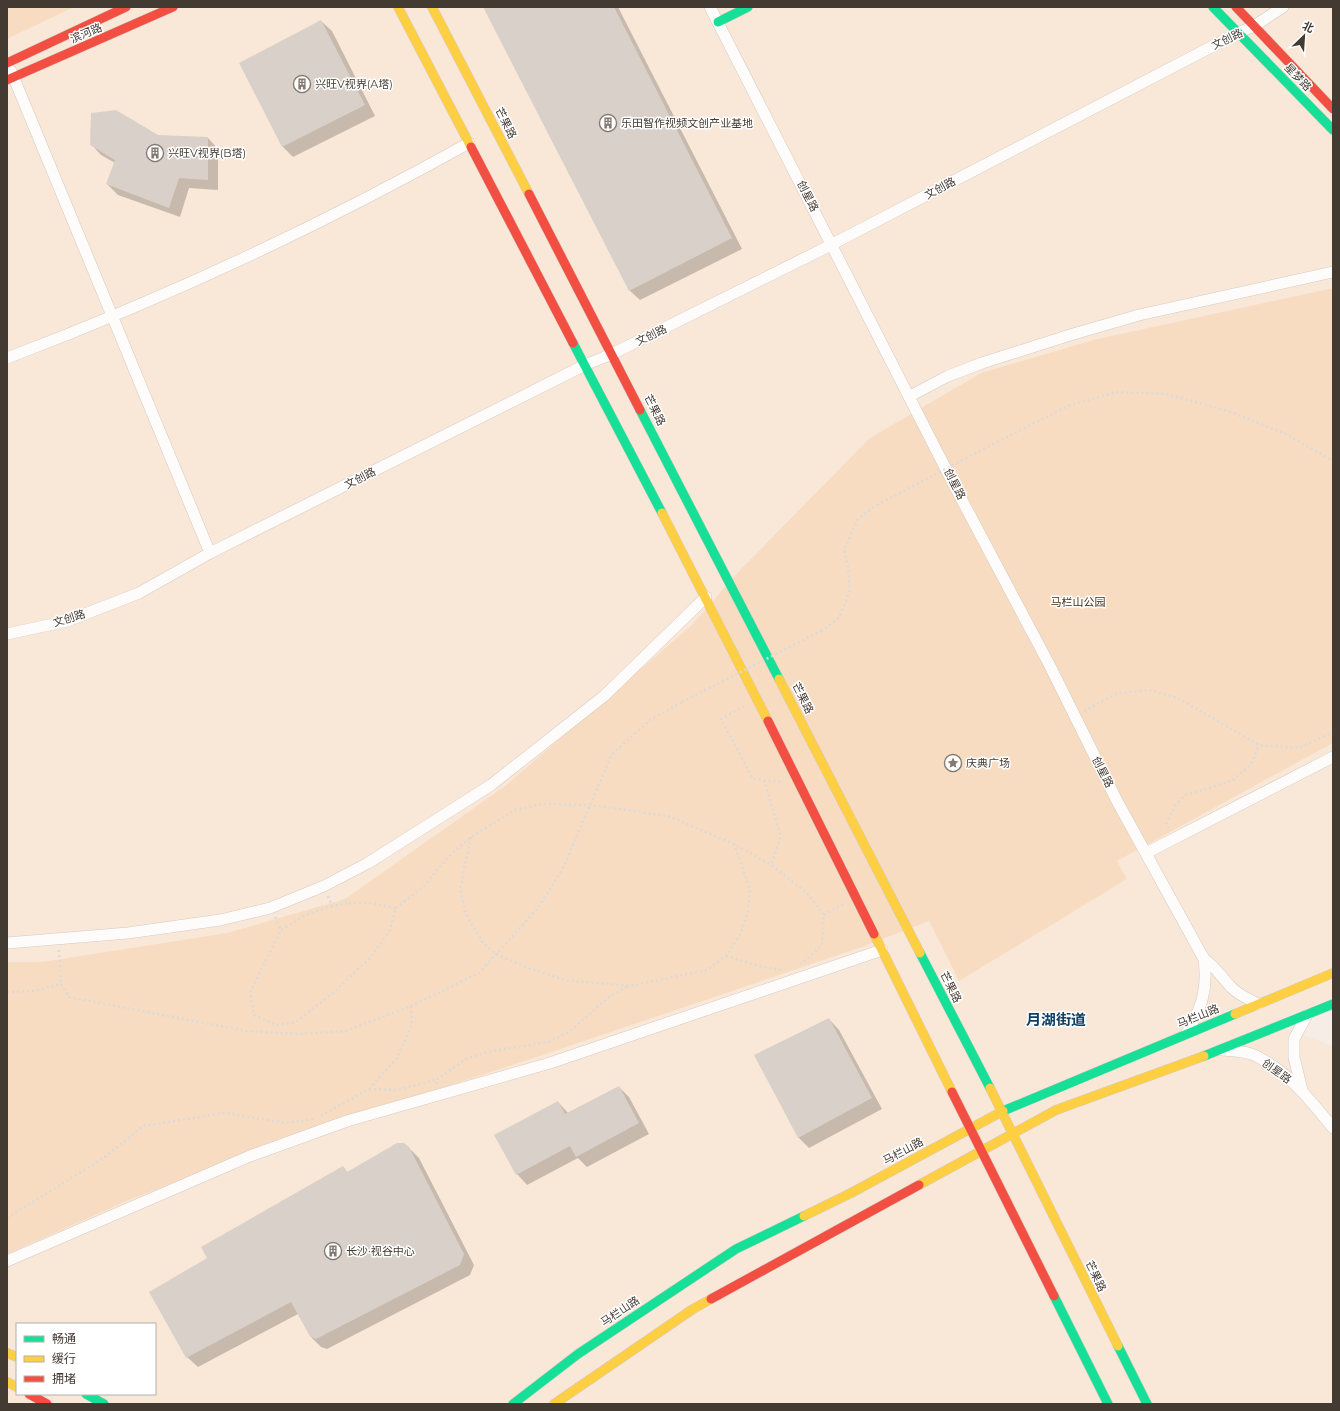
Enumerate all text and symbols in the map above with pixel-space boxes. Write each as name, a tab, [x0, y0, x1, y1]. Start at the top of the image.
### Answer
north arrow	[1284, 16, 1324, 56]
text: 北	[1300, 18, 1316, 36]
street label: 滨河路	[68, 20, 104, 46]
street label: 文创路	[1209, 25, 1245, 53]
street label: 星梦路	[1282, 60, 1314, 94]
building icon: 兴旺V视界(A塔)	[292, 74, 312, 94]
place label: 兴旺V视界(A塔)	[315, 77, 393, 91]
street label: 芒果路	[492, 105, 520, 141]
building icon: 乐田智作视频文创产业基地	[598, 113, 618, 133]
place label: 乐田智作视频文创产业基地	[621, 116, 753, 130]
building icon: 兴旺V视界(B塔)	[145, 143, 165, 163]
place label: 兴旺V视界(B塔)	[168, 146, 246, 160]
street label: 文创路	[922, 174, 958, 202]
street label: 创星路	[794, 178, 822, 214]
street label: 文创路	[633, 321, 669, 349]
street label: 芒果路	[641, 392, 669, 428]
street label: 文创路	[342, 464, 378, 492]
street label: 创星路	[941, 466, 969, 502]
park label: 马栏山公园	[1051, 595, 1106, 609]
street label: 文创路	[51, 606, 87, 630]
street label: 芒果路	[789, 680, 817, 716]
place icon: 庆典广场	[943, 753, 963, 773]
street label: 创星路	[1089, 754, 1117, 790]
place label: 庆典广场	[966, 756, 1010, 770]
street label: 芒果路	[937, 969, 965, 1005]
street label: 马栏山路	[1175, 1001, 1221, 1031]
district label: 月湖街道	[1026, 1010, 1086, 1029]
street label: 创星路	[1260, 1056, 1294, 1086]
street label: 马栏山路	[880, 1134, 926, 1168]
building icon: 长沙·视谷中心	[323, 1241, 343, 1261]
place label: 长沙·视谷中心	[346, 1244, 415, 1258]
street label: 芒果路	[1082, 1258, 1110, 1294]
street label: 马栏山路	[598, 1293, 642, 1329]
legend	[16, 1323, 156, 1395]
text: 畅通	[52, 1331, 76, 1346]
text: 缓行	[52, 1351, 76, 1366]
text: 拥堵	[52, 1371, 76, 1386]

